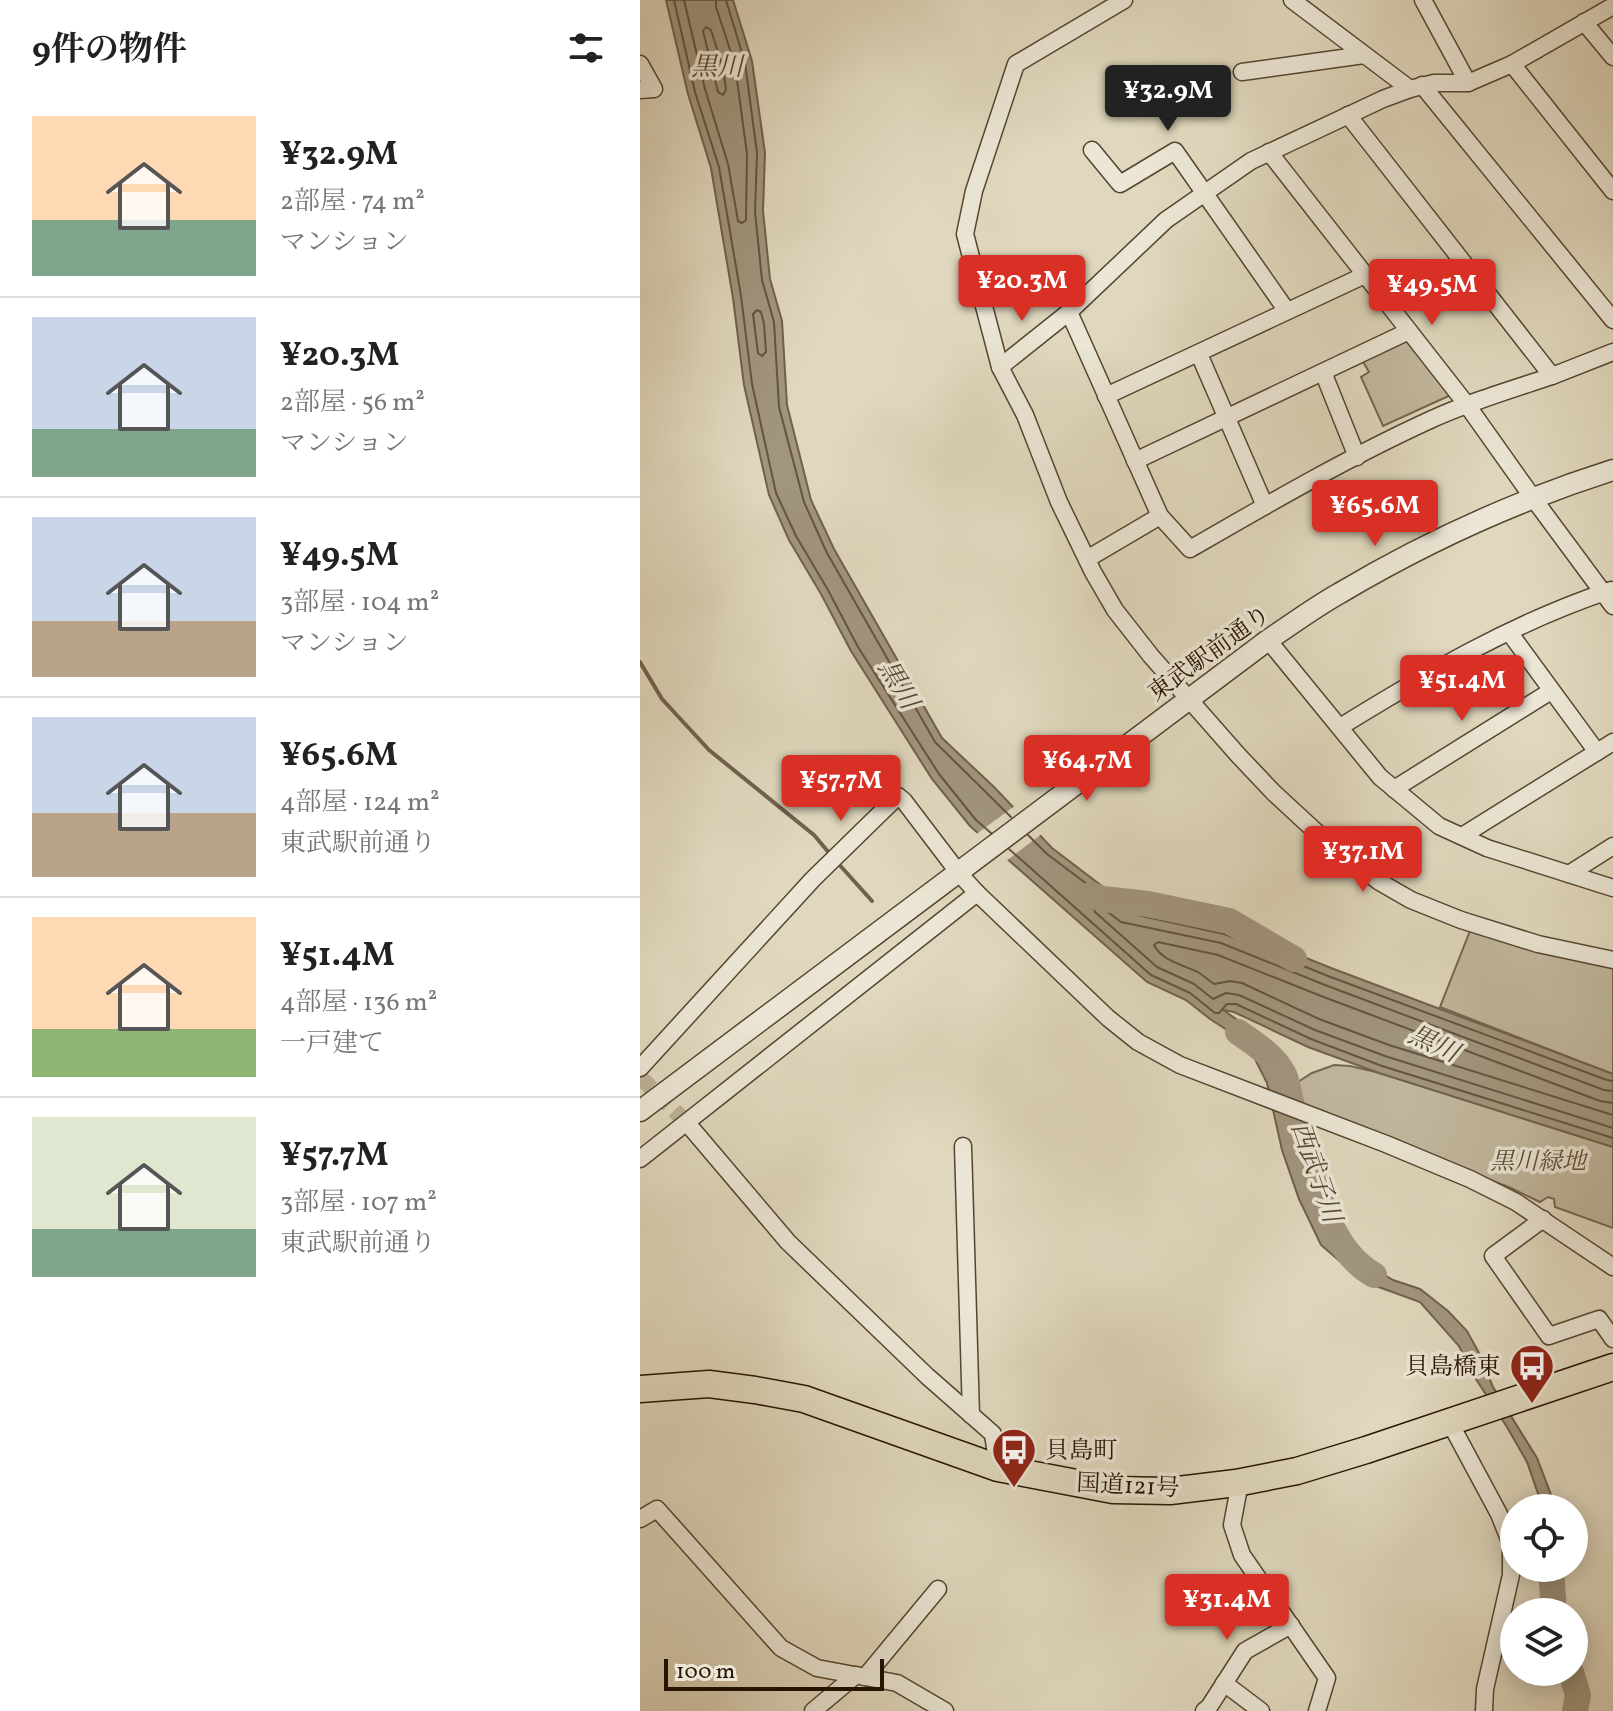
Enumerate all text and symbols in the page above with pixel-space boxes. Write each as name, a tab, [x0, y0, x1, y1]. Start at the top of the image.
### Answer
icon: filters	[564, 26, 608, 70]
text: 9件の物件	[32, 28, 187, 75]
water label: 黒川	[691, 50, 746, 86]
pin: ¥32.9M	[1103, 65, 1233, 133]
text: ¥32.9M	[1123, 73, 1213, 109]
text: ¥32.9M	[280, 132, 398, 179]
icon: home	[96, 148, 192, 244]
text: 2部屋 · 74 m²	[280, 184, 425, 220]
text: マンション	[280, 225, 409, 261]
pin: ¥20.3M	[957, 255, 1087, 323]
pin: ¥49.5M	[1367, 259, 1497, 327]
text: ¥20.3M	[976, 263, 1068, 299]
text: ¥49.5M	[1387, 267, 1477, 303]
text: ¥20.3M	[280, 333, 399, 380]
icon: home	[96, 349, 192, 445]
text: 2部屋 · 56 m²	[280, 385, 425, 421]
text: マンション	[280, 426, 409, 462]
pin: ¥65.6M	[1310, 480, 1440, 548]
text: ¥65.6M	[1330, 488, 1420, 524]
text: ¥49.5M	[280, 533, 399, 580]
icon: home	[96, 549, 192, 645]
text: 3部屋 · 104 m²	[280, 585, 439, 621]
street label: 東武駅前通り	[1142, 599, 1278, 711]
text: マンション	[280, 626, 409, 662]
water label: 黒川	[868, 653, 928, 719]
pin: ¥51.4M	[1397, 655, 1527, 723]
text: ¥51.4M	[1418, 663, 1506, 699]
text: ¥65.6M	[280, 733, 398, 780]
pin: ¥64.7M	[1022, 735, 1152, 803]
text: ¥64.7M	[1042, 743, 1132, 779]
icon: home	[96, 749, 192, 845]
pin: ¥57.7M	[776, 755, 906, 823]
text: ¥57.7M	[800, 763, 882, 799]
text: 4部屋 · 124 m²	[280, 785, 440, 821]
text: 東武駅前通り	[280, 826, 436, 862]
pin: ¥37.1M	[1298, 826, 1428, 894]
text: ¥37.1M	[1322, 834, 1404, 870]
text: ¥51.4M	[280, 933, 395, 980]
icon: home	[96, 949, 192, 1045]
text: 4部屋 · 136 m²	[280, 985, 437, 1021]
water label: 黒川	[1402, 1018, 1467, 1073]
text: 一戸建て	[280, 1026, 384, 1062]
water label: 西武子川	[1281, 1118, 1350, 1231]
text: ¥57.7M	[280, 1133, 388, 1180]
park label: 黒川緑地	[1490, 1146, 1589, 1180]
icon: home	[96, 1149, 192, 1245]
text: 3部屋 · 107 m²	[280, 1185, 437, 1221]
text: 東武駅前通り	[280, 1226, 436, 1262]
bus stop icon: 貝島橋東	[1508, 1342, 1556, 1405]
place label: 貝島橋東	[1405, 1351, 1501, 1385]
bus stop icon: 貝島町	[990, 1426, 1038, 1489]
place label: 貝島町	[1045, 1435, 1117, 1469]
street label: 国道121号	[1075, 1467, 1180, 1507]
map controls	[1500, 1494, 1588, 1686]
button: locate	[1500, 1494, 1588, 1582]
pin: ¥31.4M	[1162, 1574, 1292, 1642]
text: ¥31.4M	[1183, 1582, 1271, 1618]
button: layers	[1500, 1598, 1588, 1686]
scale bar	[664, 1655, 884, 1691]
text: 100 m	[676, 1657, 735, 1688]

